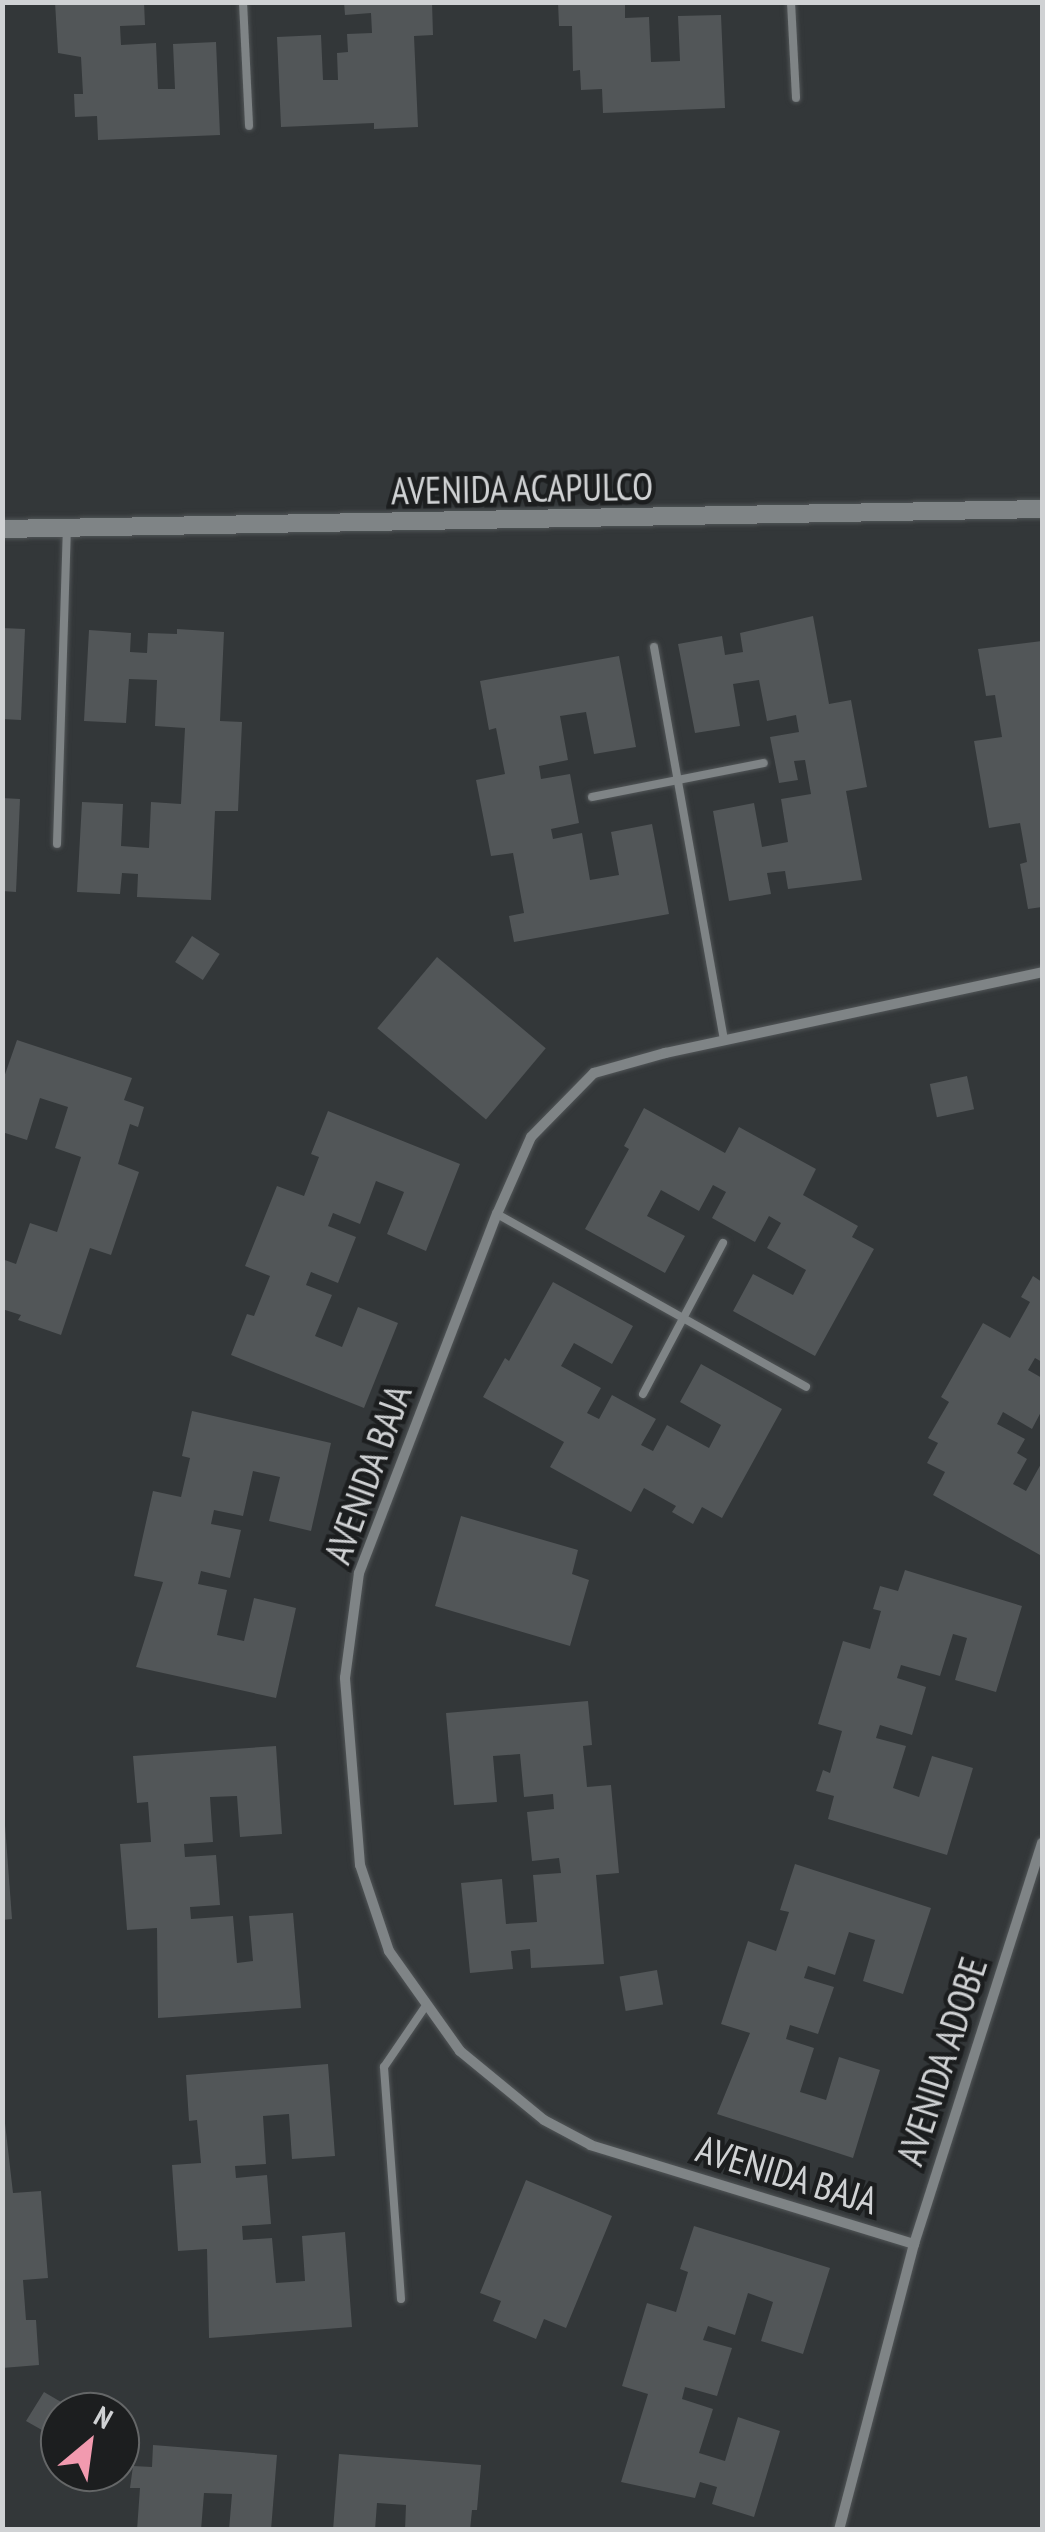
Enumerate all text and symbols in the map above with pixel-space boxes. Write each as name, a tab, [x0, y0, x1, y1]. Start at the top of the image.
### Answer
street label: AVENIDA ACAPULCO	[389, 463, 655, 513]
street label: AVENIDA BAJA	[313, 1378, 421, 1570]
street label: AVENIDA ADOBE	[886, 1950, 996, 2172]
street label: AVENIDA BAJA	[691, 2125, 883, 2223]
north arrow	[40, 2392, 140, 2492]
text: N	[88, 2397, 119, 2437]

